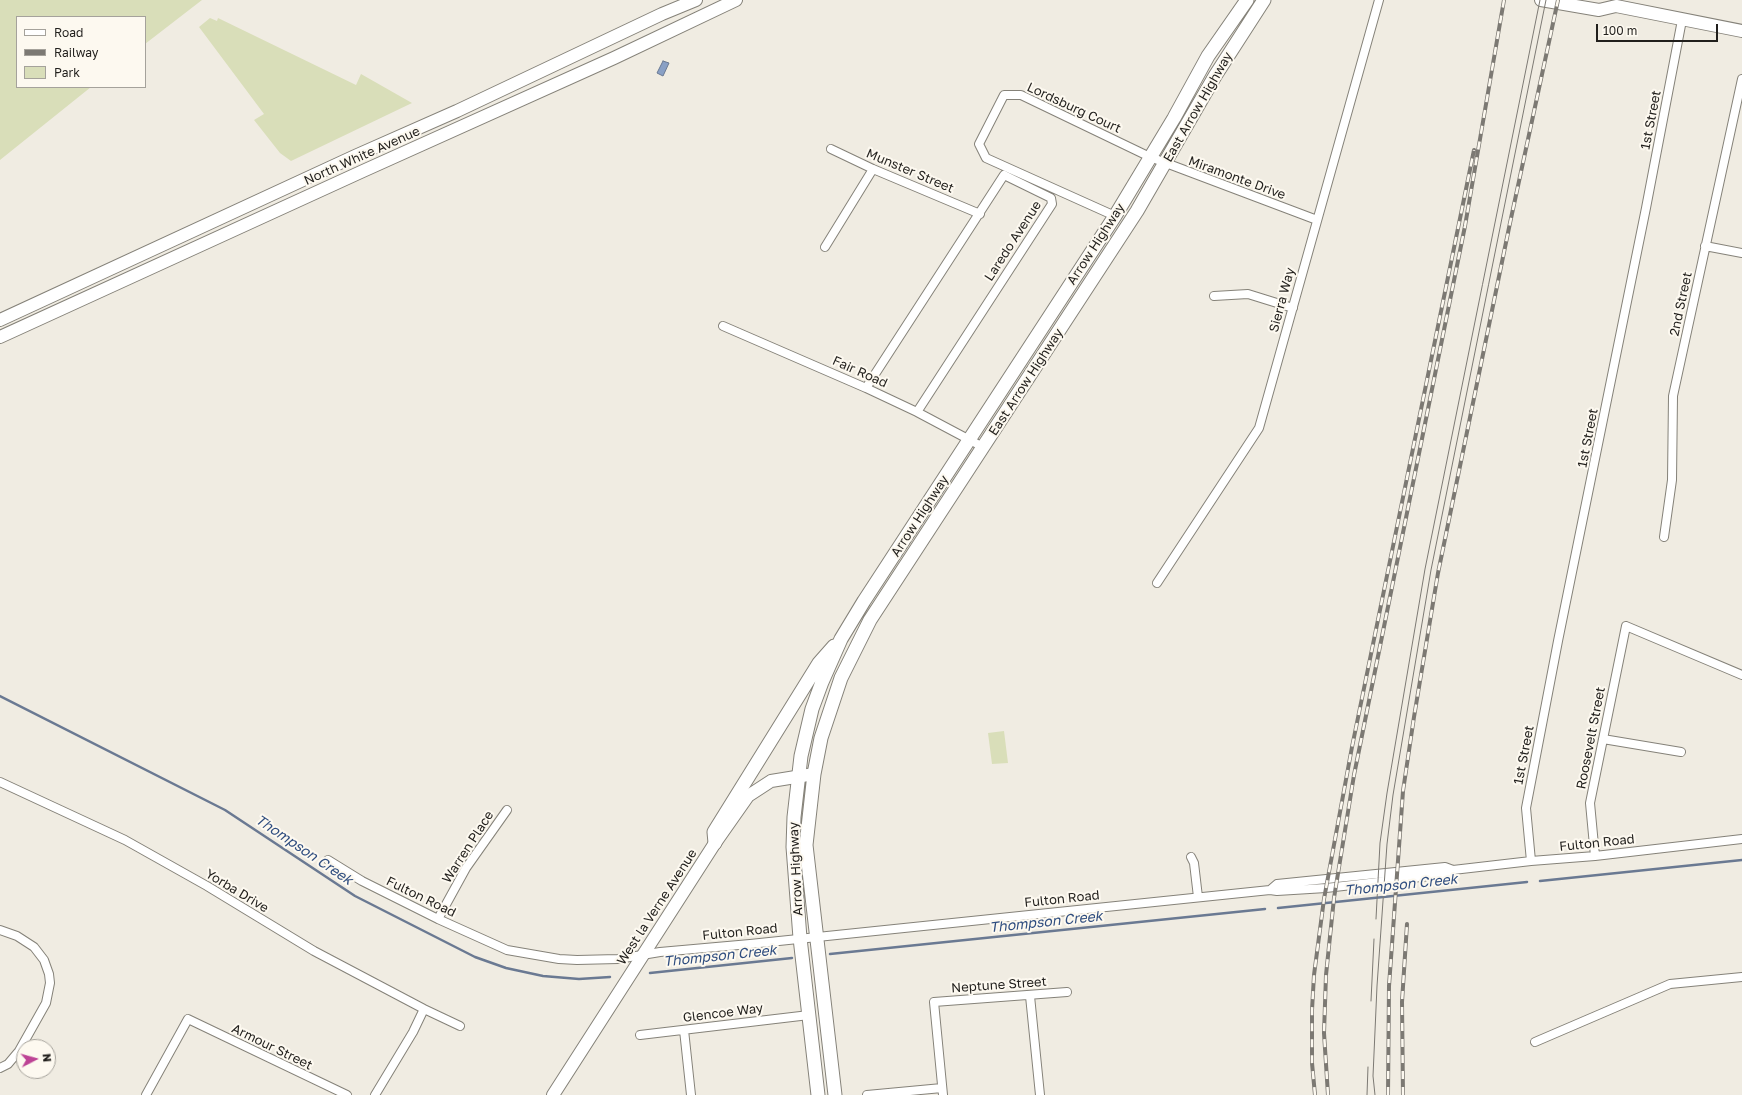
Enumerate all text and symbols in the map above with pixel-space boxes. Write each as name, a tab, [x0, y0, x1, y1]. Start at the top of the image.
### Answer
legend	[16, 16, 146, 88]
scale bar	[1598, 16, 1720, 42]
text: 100 m	[1603, 23, 1637, 38]
text: Road	[54, 25, 83, 40]
text: Railway	[54, 45, 99, 60]
street label: East Arrow Highway	[1160, 49, 1236, 165]
text: Park	[54, 65, 80, 80]
street label: Lordsburg Court	[1024, 79, 1124, 137]
street label: 1st Street	[1638, 89, 1664, 151]
street label: North White Avenue	[302, 123, 422, 189]
street label: Munster Street	[864, 146, 956, 196]
street label: Miramonte Drive	[1186, 153, 1288, 203]
street label: Laredo Avenue	[981, 198, 1045, 284]
street label: Arrow Highway	[1064, 200, 1128, 288]
street label: Sierra Way	[1266, 266, 1298, 334]
street label: 2nd Street	[1667, 270, 1695, 338]
street label: East Arrow Highway	[986, 326, 1066, 438]
street label: Fair Road	[830, 353, 890, 391]
street label: 1st Street	[1575, 407, 1601, 469]
street label: Arrow Highway	[888, 472, 952, 560]
street label: Roosevelt Street	[1573, 686, 1609, 790]
street label: 1st Street	[1511, 724, 1537, 786]
street label: Warren Place	[439, 808, 497, 886]
water label: Thompson Creek	[252, 811, 356, 889]
street label: Arrow Highway	[786, 822, 806, 916]
street label: Fulton Road	[1559, 831, 1635, 855]
street label: West la Verne Avenue	[614, 846, 700, 968]
street label: Yorba Drive	[203, 866, 271, 916]
water label: Thompson Creek	[1344, 871, 1458, 899]
street label: Fulton Road	[384, 873, 458, 921]
street label: Fulton Road	[1024, 887, 1100, 911]
water label: Thompson Creek	[989, 908, 1103, 936]
street label: Fulton Road	[702, 920, 778, 944]
water label: Thompson Creek	[663, 942, 777, 970]
street label: Neptune Street	[951, 974, 1047, 996]
street label: Glencoe Way	[682, 1000, 764, 1026]
street label: Armour Street	[229, 1021, 315, 1073]
north arrow	[16, 1039, 56, 1079]
text: N	[41, 1053, 54, 1063]

